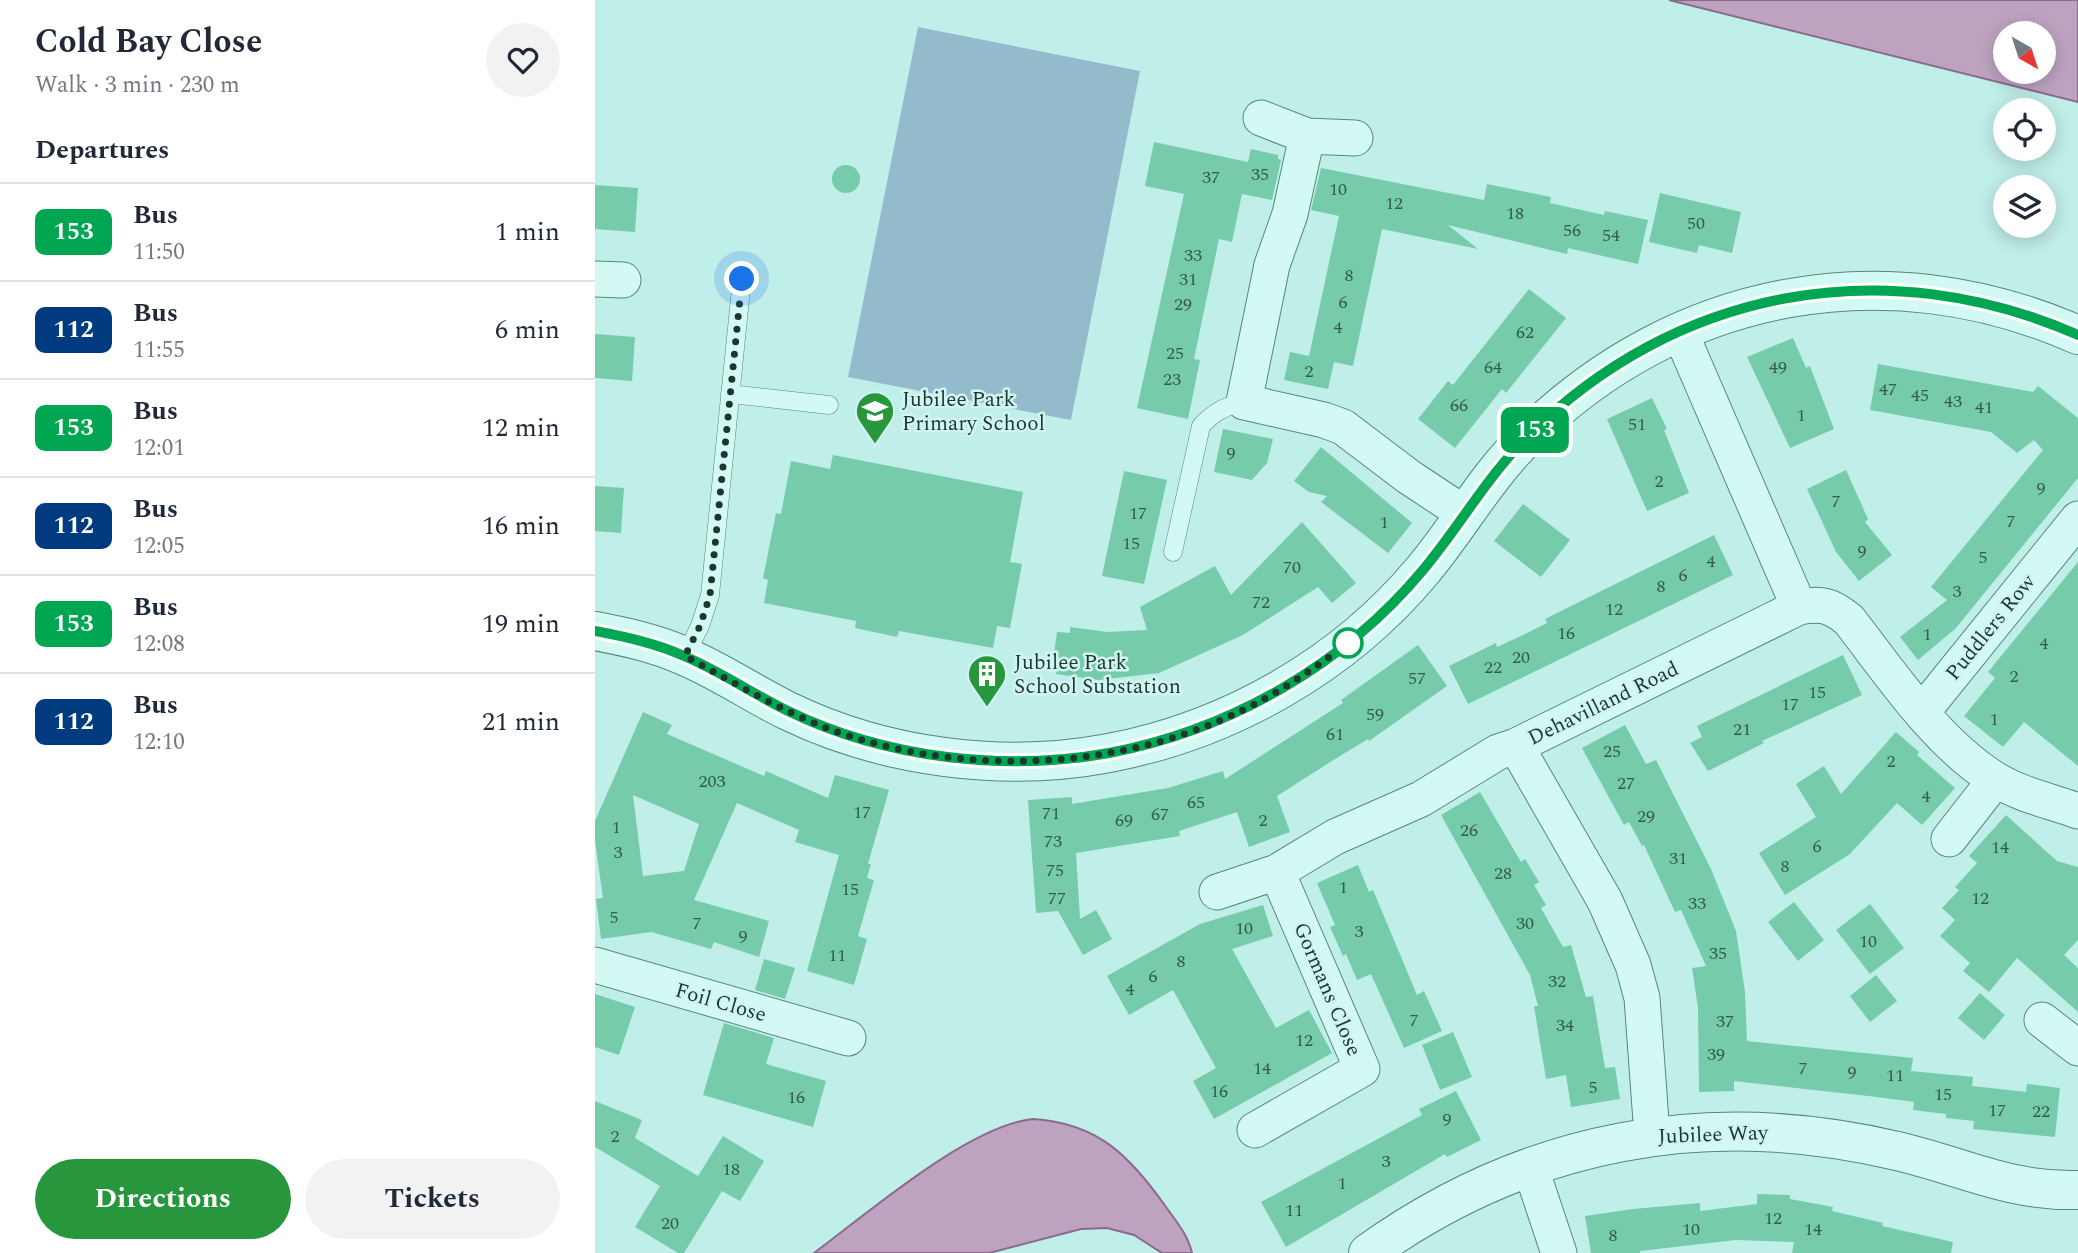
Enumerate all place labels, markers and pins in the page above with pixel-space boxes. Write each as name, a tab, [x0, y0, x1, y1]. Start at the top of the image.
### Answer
place label: Jubilee Park Primary School	[902, 384, 1045, 440]
school or university icon: Jubilee Park Primary School	[854, 390, 896, 445]
unlabelled marker	[1333, 628, 1363, 658]
place label: Jubilee Park School Substation	[1014, 647, 1181, 703]
building icon: Jubilee Park School Substation	[966, 653, 1008, 708]

